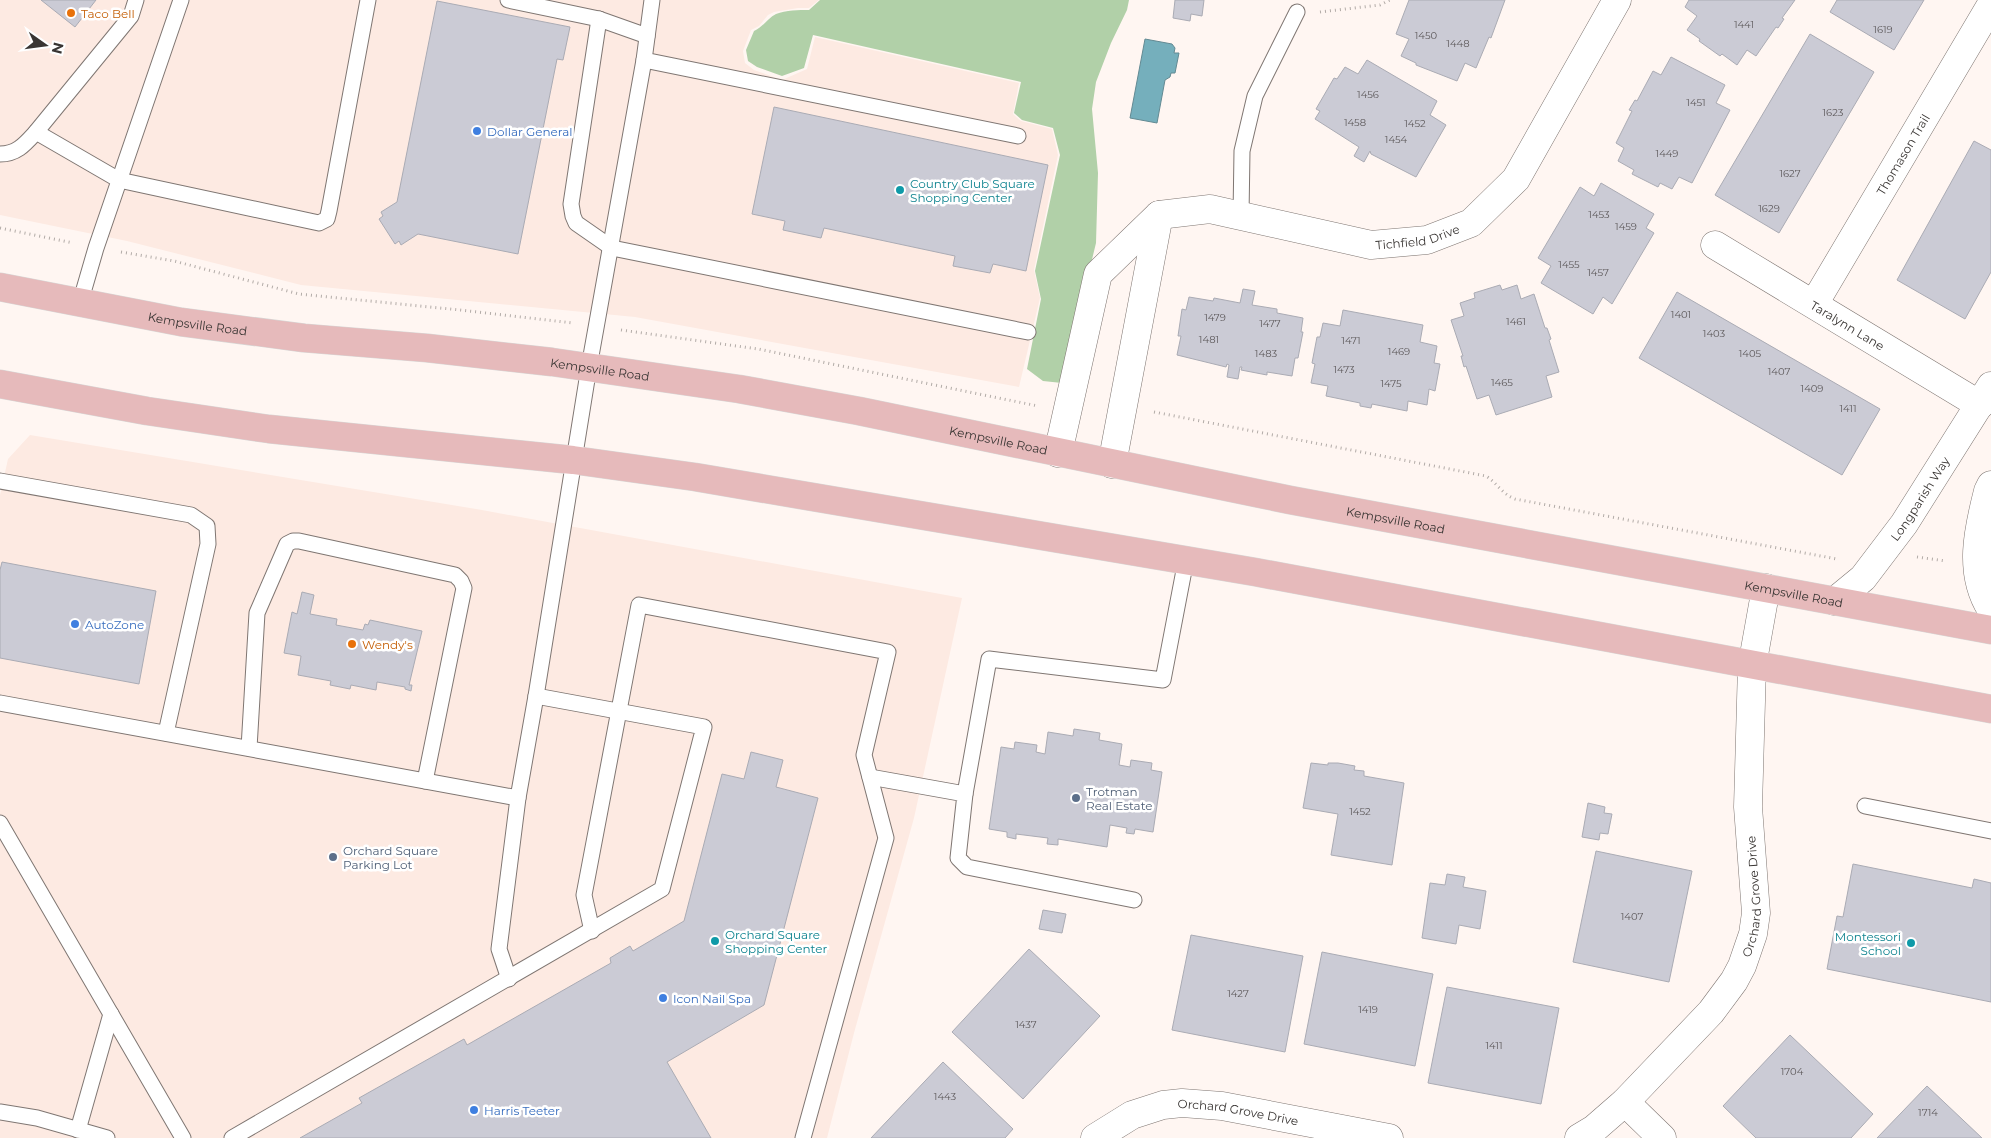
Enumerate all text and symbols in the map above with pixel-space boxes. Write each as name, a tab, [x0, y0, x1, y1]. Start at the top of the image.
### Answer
place label: Taco Bell	[81, 6, 135, 21]
marker: Taco Bell	[65, 7, 77, 19]
house number: 1441	[1734, 18, 1754, 31]
north arrow	[20, 20, 70, 70]
house number: 1619	[1873, 23, 1893, 36]
house number: 1450	[1415, 29, 1438, 42]
house number: 1448	[1446, 37, 1470, 50]
text: N	[48, 40, 68, 56]
house number: 1456	[1357, 88, 1379, 101]
house number: 1451	[1686, 96, 1706, 109]
house number: 1623	[1822, 106, 1844, 119]
street label: Thomason Trail	[1873, 111, 1932, 198]
house number: 1458	[1344, 116, 1366, 129]
house number: 1452	[1404, 117, 1426, 130]
place label: Dollar General	[487, 124, 572, 139]
marker: Dollar General	[471, 125, 483, 137]
house number: 1454	[1385, 133, 1408, 146]
house number: 1449	[1656, 147, 1678, 160]
house number: 1627	[1779, 167, 1801, 180]
place label: Country Club Square Shopping Center	[910, 176, 1035, 205]
marker: Country Club Square Shopping Center	[894, 184, 906, 196]
house number: 1629	[1758, 202, 1780, 215]
house number: 1453	[1588, 208, 1610, 221]
house number: 1459	[1615, 220, 1637, 233]
street label: Tichfield Drive	[1375, 221, 1461, 252]
house number: 1455	[1558, 258, 1580, 271]
house number: 1457	[1587, 266, 1609, 279]
street label: Taralynn Lane	[1808, 297, 1887, 353]
street label: Kempsville Road	[147, 308, 248, 338]
house number: 1401	[1671, 308, 1691, 321]
house number: 1479	[1204, 311, 1226, 324]
house number: 1461	[1506, 315, 1526, 328]
house number: 1477	[1259, 317, 1281, 330]
house number: 1403	[1703, 327, 1726, 340]
house number: 1481	[1199, 333, 1219, 346]
house number: 1471	[1341, 334, 1361, 347]
house number: 1469	[1388, 345, 1410, 358]
house number: 1483	[1255, 347, 1278, 360]
house number: 1405	[1739, 347, 1762, 360]
street label: Kempsville Road	[549, 354, 651, 383]
house number: 1473	[1333, 363, 1355, 376]
house number: 1407	[1768, 365, 1790, 378]
house number: 1465	[1491, 376, 1513, 389]
house number: 1475	[1380, 377, 1402, 390]
house number: 1409	[1801, 382, 1823, 395]
house number: 1411	[1839, 402, 1857, 415]
street label: Kempsville Road	[948, 422, 1049, 457]
street label: Longparish Way	[1887, 453, 1953, 543]
street label: Kempsville Road	[1345, 503, 1446, 536]
street label: Kempsville Road	[1743, 577, 1844, 610]
place label: AutoZone	[85, 617, 144, 632]
marker: AutoZone	[69, 618, 81, 630]
place label: Wendy's	[362, 637, 413, 652]
marker: Wendy's	[346, 638, 358, 650]
place label: Trotman Real Estate	[1086, 784, 1153, 813]
marker: Trotman Real Estate	[1070, 792, 1082, 804]
house number: 1452	[1349, 805, 1371, 818]
street label: Orchard Grove Drive	[1738, 835, 1764, 959]
place label: Orchard Square Parking Lot	[343, 843, 438, 872]
marker: Orchard Square Parking Lot	[327, 851, 339, 863]
house number: 1407	[1621, 910, 1643, 923]
place label: Orchard Square Shopping Center	[725, 927, 827, 956]
place label: Montessori School	[1835, 929, 1901, 958]
marker: Orchard Square Shopping Center	[709, 935, 721, 947]
marker: Montessori School	[1905, 937, 1917, 949]
house number: 1427	[1227, 987, 1249, 1000]
place label: Icon Nail Spa	[673, 991, 751, 1006]
marker: Icon Nail Spa	[657, 992, 669, 1004]
house number: 1419	[1358, 1003, 1378, 1016]
house number: 1437	[1015, 1018, 1037, 1031]
house number: 1411	[1485, 1039, 1503, 1052]
house number: 1704	[1781, 1065, 1804, 1078]
house number: 1443	[934, 1090, 957, 1103]
street label: Orchard Grove Drive	[1177, 1095, 1300, 1128]
place label: Harris Teeter	[484, 1103, 560, 1118]
marker: Harris Teeter	[468, 1104, 480, 1116]
house number: 1714	[1918, 1106, 1938, 1119]

